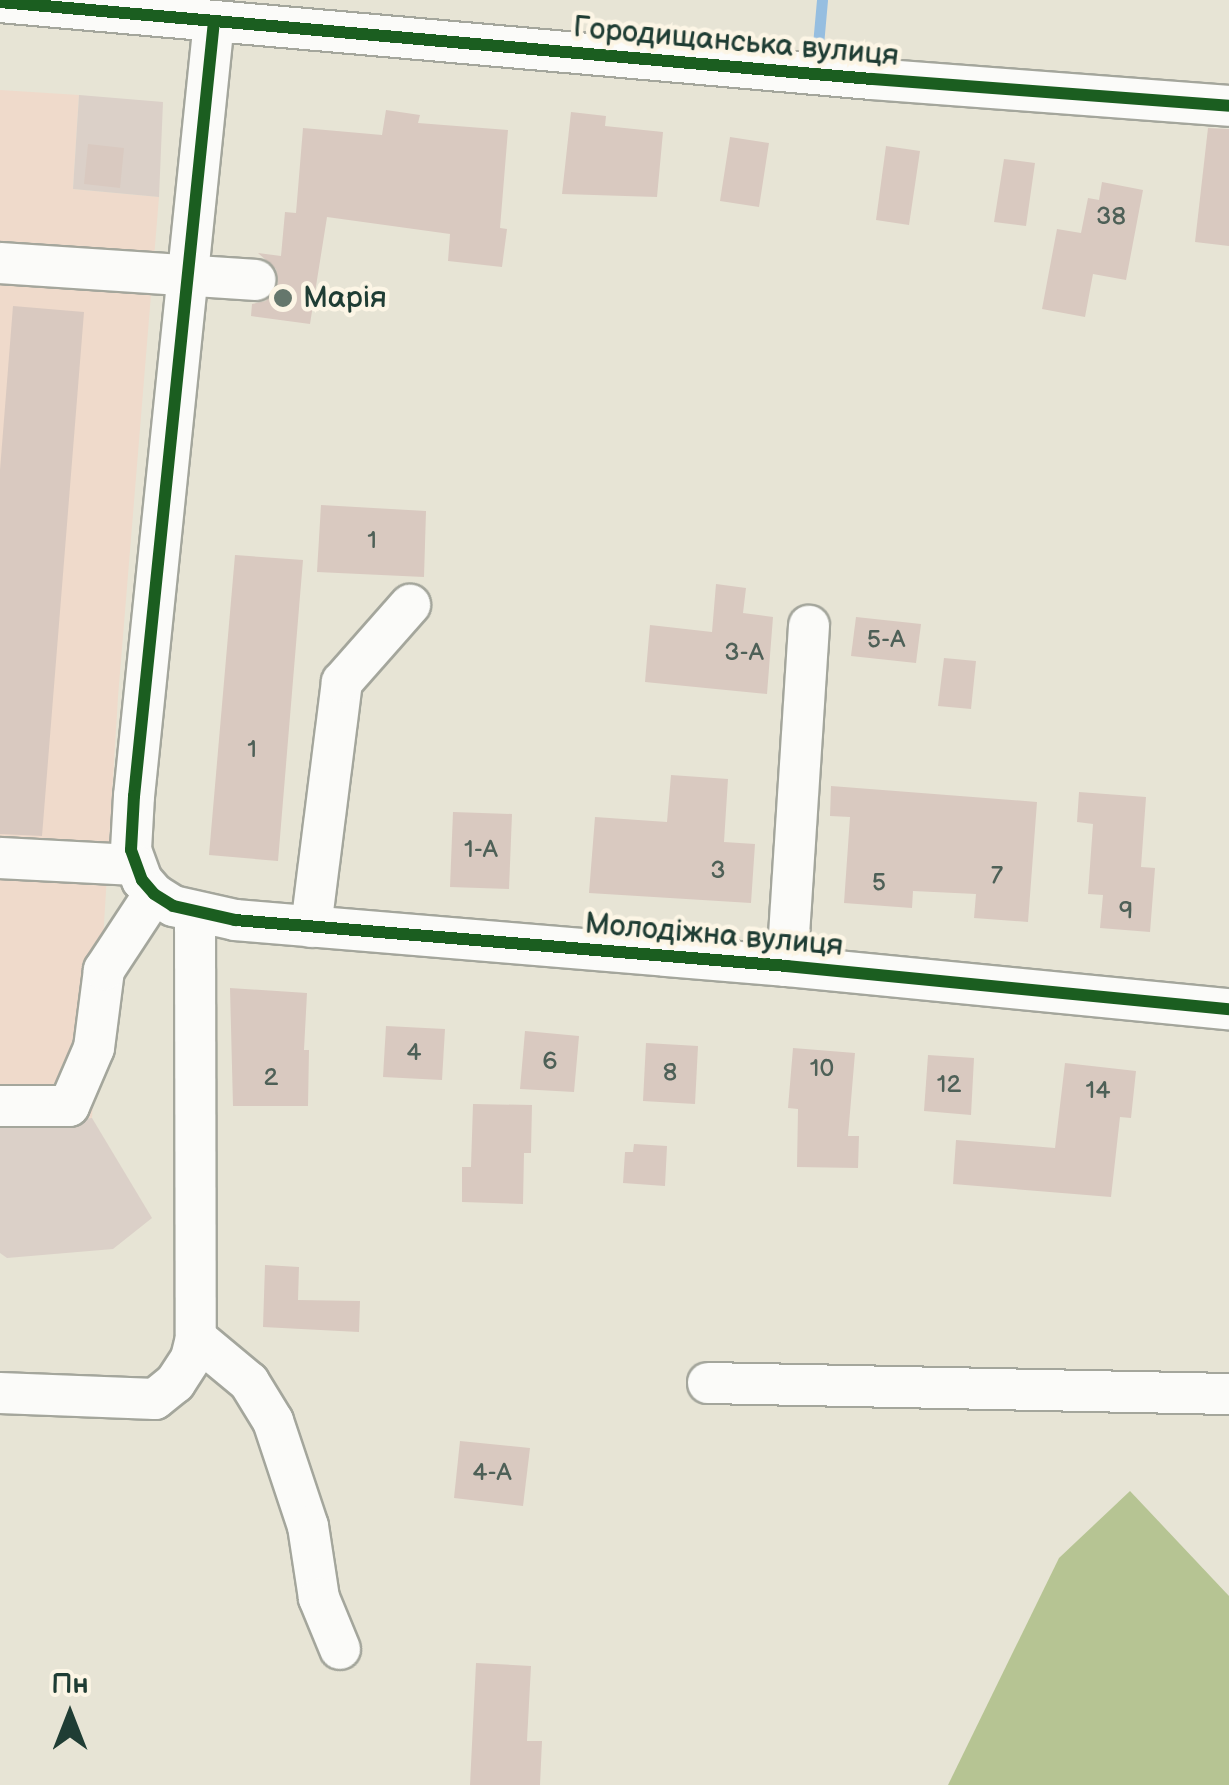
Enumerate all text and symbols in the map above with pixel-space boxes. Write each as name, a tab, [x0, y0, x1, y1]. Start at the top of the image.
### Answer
street label: Городищанська вулиця	[572, 10, 900, 74]
house number: 38	[1096, 202, 1126, 232]
place label: Марія	[303, 280, 387, 316]
marker: Марія	[272, 287, 294, 309]
house number: 1	[367, 526, 377, 556]
house number: 5-А	[867, 625, 905, 655]
house number: 3-А	[724, 638, 764, 668]
house number: 1	[247, 735, 257, 765]
house number: 1-А	[464, 835, 498, 865]
house number: 3	[710, 856, 726, 886]
house number: 7	[991, 861, 1003, 891]
house number: 5	[872, 868, 886, 898]
house number: 9	[1119, 896, 1133, 926]
street label: Молодіжна вулиця	[583, 906, 845, 964]
house number: 4	[406, 1038, 422, 1068]
house number: 6	[542, 1047, 558, 1077]
house number: 10	[810, 1054, 834, 1084]
house number: 8	[663, 1058, 677, 1088]
house number: 2	[264, 1063, 278, 1093]
house number: 12	[937, 1070, 961, 1100]
house number: 14	[1086, 1076, 1110, 1106]
house number: 4-А	[472, 1458, 512, 1488]
north arrow	[20, 1665, 120, 1765]
text: Пн	[51, 1668, 89, 1701]

